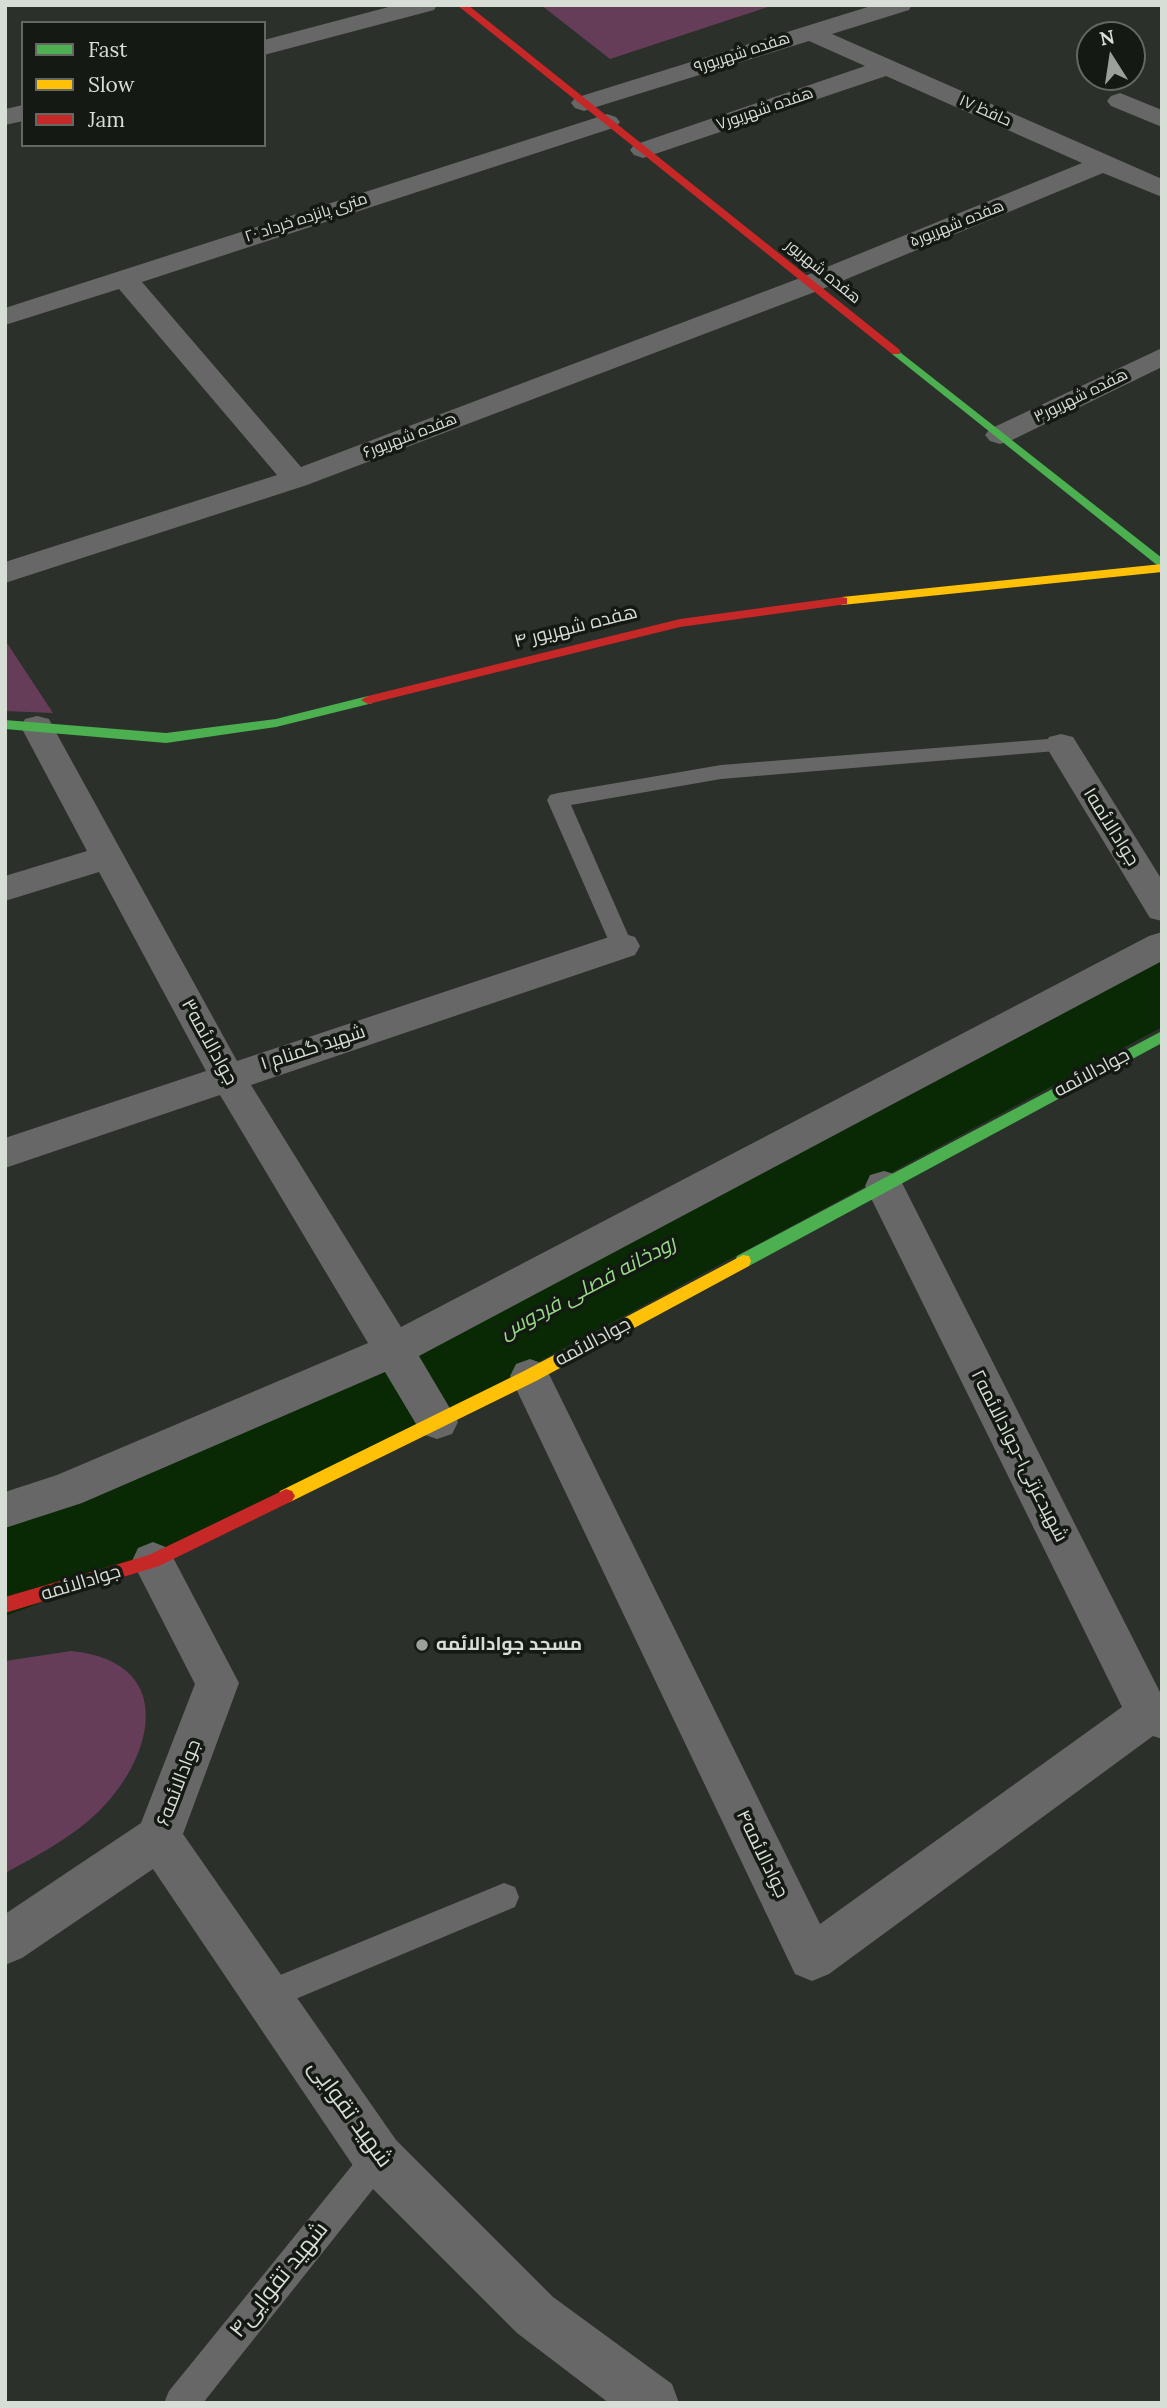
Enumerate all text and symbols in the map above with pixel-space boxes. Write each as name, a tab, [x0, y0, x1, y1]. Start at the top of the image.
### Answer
legend	[21, 21, 266, 147]
north arrow	[1076, 21, 1146, 91]
text: N	[1097, 24, 1117, 51]
street label: هفده شهریور۹	[692, 28, 792, 78]
text: Fast	[88, 36, 127, 63]
text: Slow	[88, 71, 135, 98]
street label: هفده شهریور۷	[714, 83, 816, 135]
street label: حافظ ۱۷	[956, 91, 1014, 131]
text: Jam	[88, 106, 125, 133]
street label: ۲۰ متری پانزده خرداد	[242, 189, 370, 247]
street label: هفده شهریور۵	[907, 196, 1007, 252]
street label: هفده شهریور	[781, 236, 865, 308]
street label: هفده شهریور۳	[1031, 365, 1131, 427]
street label: هفده شهریور۶	[360, 409, 460, 463]
street label: هفده شهریور ۴	[512, 601, 640, 653]
street label: جوادالائمه۱	[1078, 784, 1144, 870]
street label: جوادالائمه۳	[176, 995, 242, 1089]
street label: شهید گمنام ۱	[258, 1020, 368, 1076]
street label: جوادالائمه	[1050, 1044, 1134, 1102]
water label: رودخانه فصلی فردوس	[496, 1231, 680, 1345]
street label: جوادالائمه	[551, 1313, 635, 1371]
street label: شهیدعزتی۱-جوادالائمه۲	[966, 1366, 1072, 1546]
street label: جوادالائمه	[38, 1560, 124, 1606]
place label: مسجد جوادالائمه	[436, 1634, 582, 1656]
marker: مسجد جوادالائمه	[414, 1637, 430, 1653]
street label: جوادالائمه۶	[152, 1736, 206, 1830]
street label: جوادالائمه۴	[731, 1806, 793, 1902]
street label: شهید تقوایی	[302, 2055, 398, 2173]
street label: شهید تقوایی۴	[224, 2216, 334, 2344]

